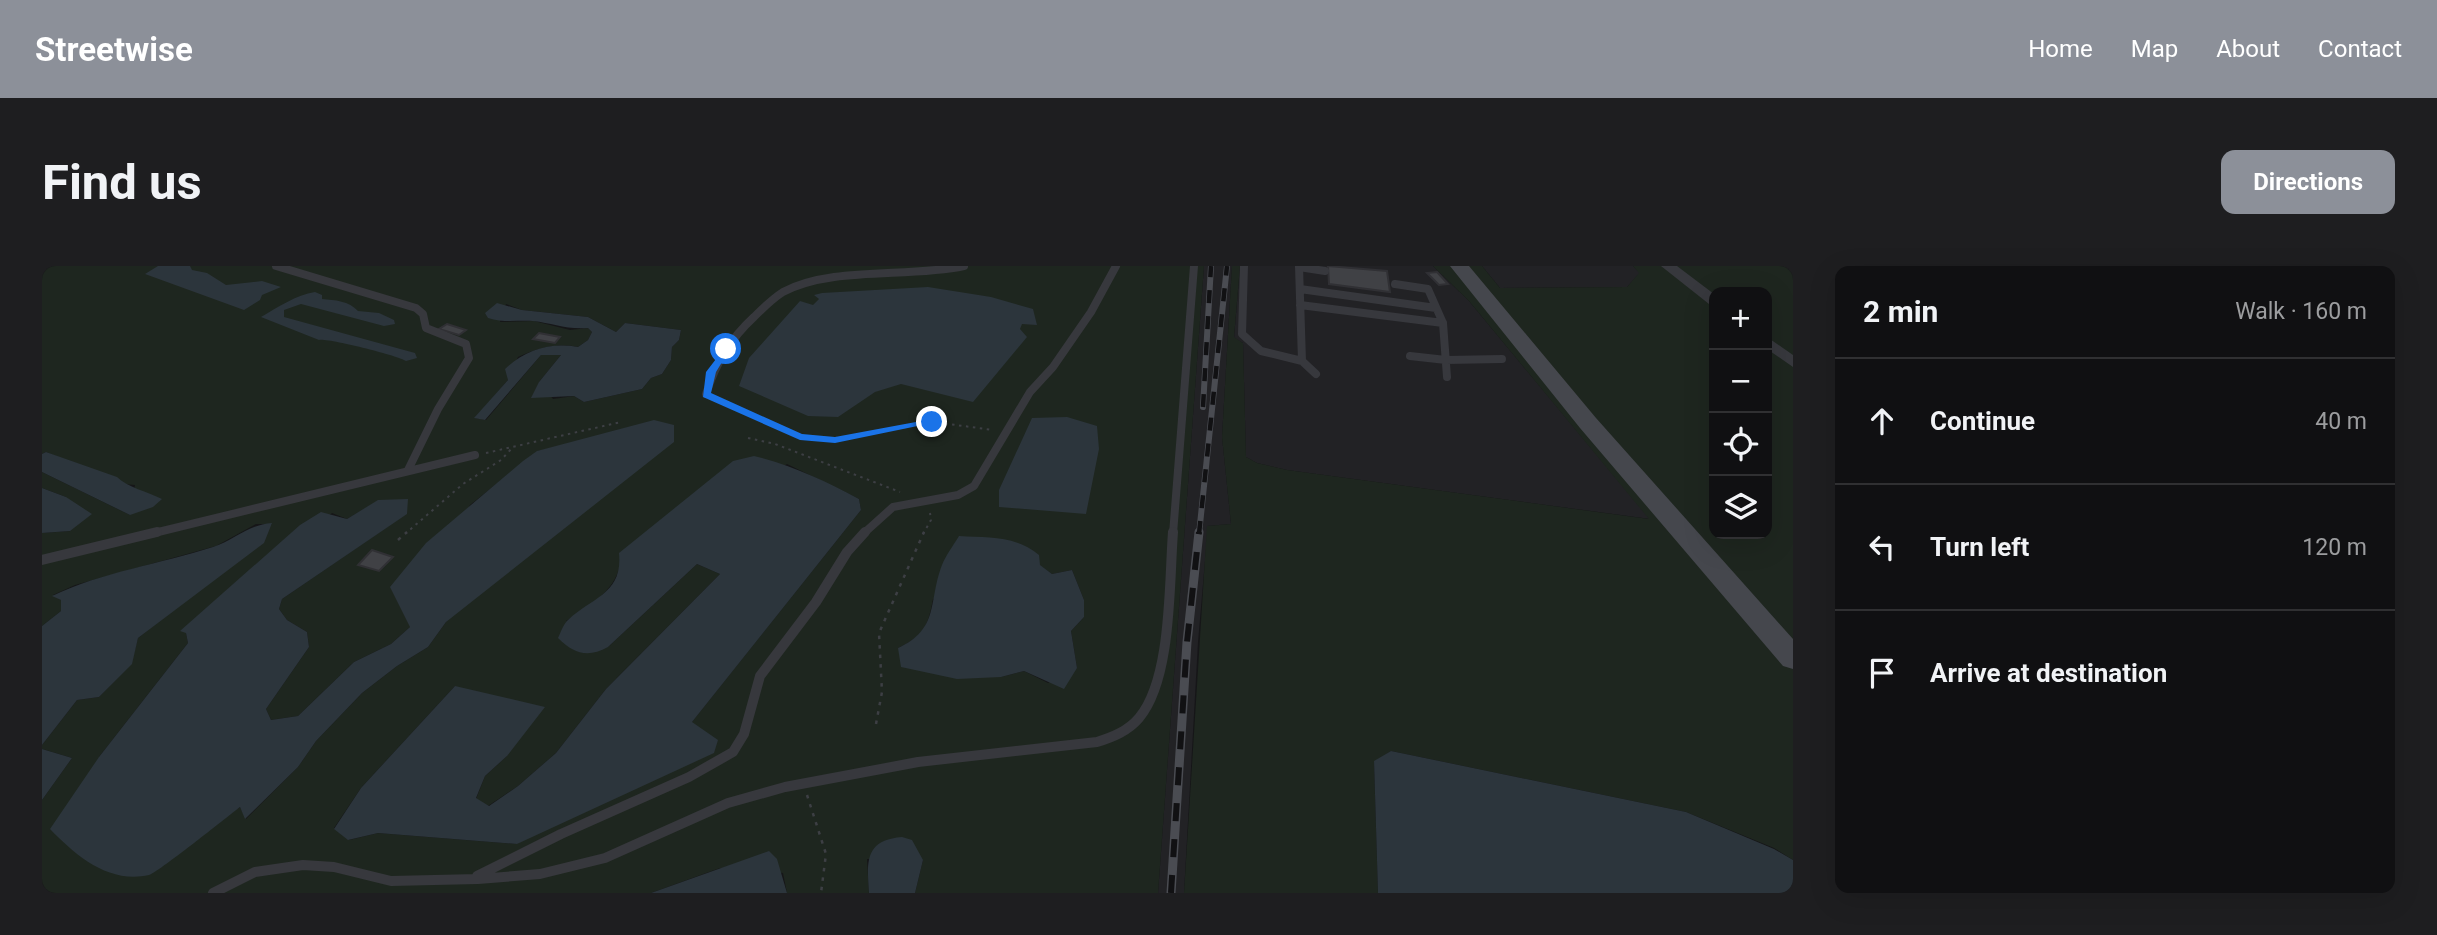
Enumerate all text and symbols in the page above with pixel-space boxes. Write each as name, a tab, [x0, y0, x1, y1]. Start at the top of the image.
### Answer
text: Streetwise	[35, 30, 193, 69]
text: Home	[2028, 35, 2093, 63]
text: Map	[2131, 35, 2178, 63]
text: About	[2216, 35, 2280, 63]
text: Contact	[2318, 35, 2402, 63]
button: Directions	[2221, 150, 2395, 214]
text: Find us	[42, 154, 202, 211]
map controls	[1709, 287, 1772, 539]
button: +	[1709, 287, 1772, 350]
text: 2 min	[1863, 294, 1938, 329]
text: Walk · 160 m	[2235, 298, 2367, 325]
route start	[710, 333, 741, 364]
button: −	[1709, 350, 1772, 413]
icon: ahead	[1863, 402, 1901, 440]
route end	[916, 406, 947, 437]
text: Continue	[1930, 406, 2035, 436]
text: 40 m	[2315, 408, 2367, 435]
button: locate	[1709, 413, 1772, 476]
button: layers	[1709, 476, 1772, 539]
icon: left	[1863, 528, 1901, 566]
text: Turn left	[1930, 532, 2029, 562]
text: 120 m	[2302, 534, 2367, 561]
icon: arrive	[1863, 654, 1901, 692]
text: Arrive at destination	[1930, 658, 2167, 688]

